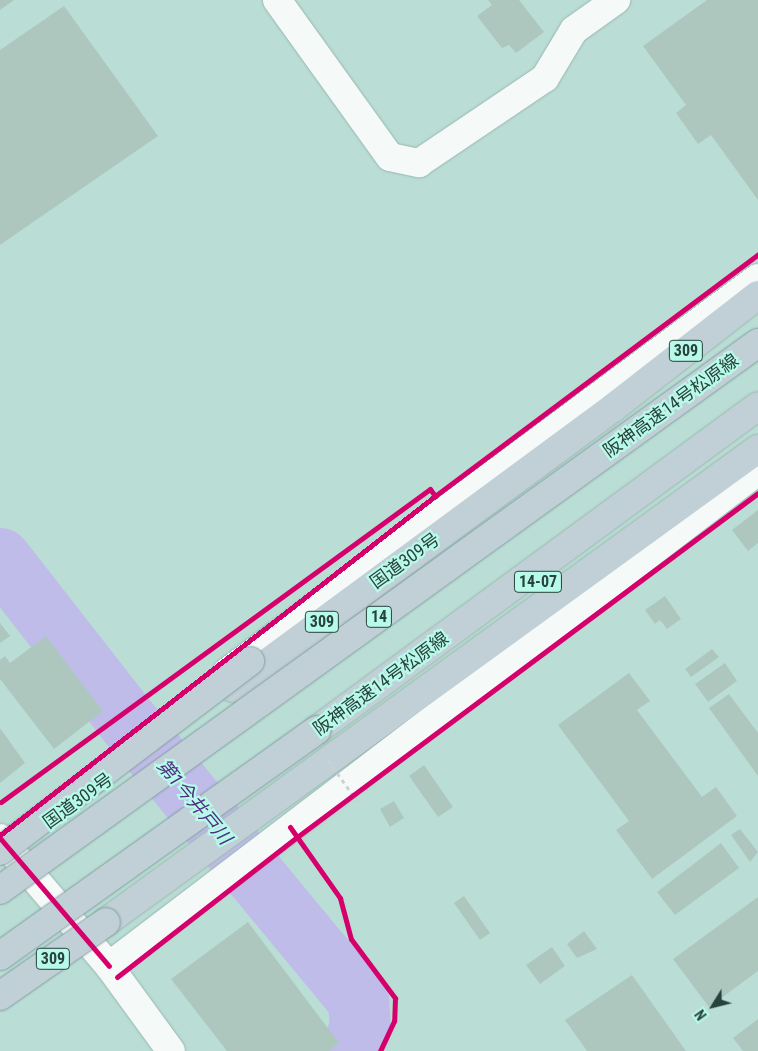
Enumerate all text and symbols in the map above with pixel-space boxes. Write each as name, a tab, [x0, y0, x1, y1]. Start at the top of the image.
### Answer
road number: 309	[668, 338, 704, 364]
street label: 阪神高速14号松原線	[599, 350, 743, 462]
street label: 国道309号	[366, 529, 444, 593]
road number: 14-07	[513, 568, 563, 596]
road number: 14	[365, 604, 393, 630]
road number: 309	[304, 608, 340, 636]
street label: 阪神高速14号松原線	[309, 628, 453, 740]
water label: 第1今井戸川	[152, 755, 236, 849]
street label: 国道309号	[39, 769, 117, 833]
road number: 309	[36, 946, 70, 972]
north arrow	[688, 981, 738, 1031]
text: N	[692, 1007, 710, 1023]

